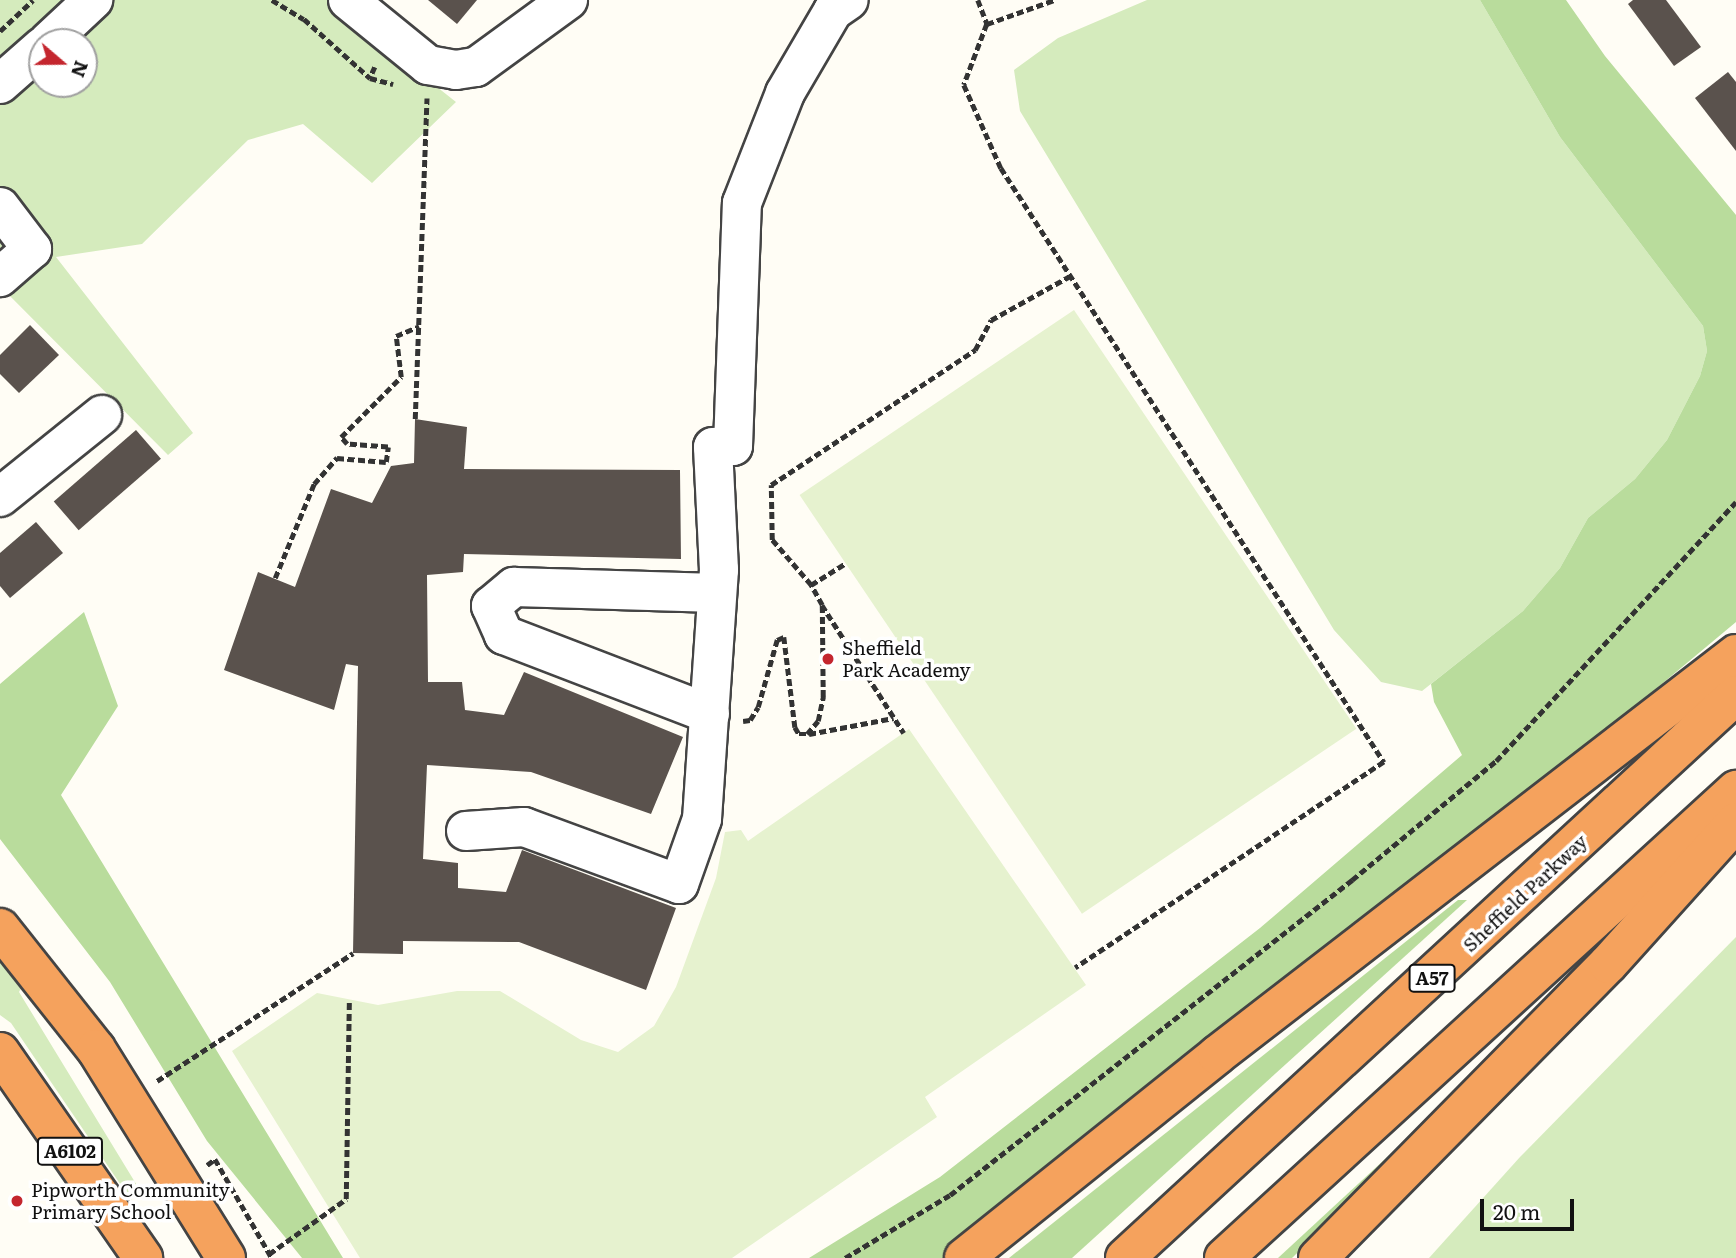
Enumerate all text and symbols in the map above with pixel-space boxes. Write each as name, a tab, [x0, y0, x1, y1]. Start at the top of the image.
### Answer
north arrow	[28, 28, 98, 98]
text: N	[65, 57, 97, 82]
place label: Sheffield Park Academy	[842, 637, 970, 681]
marker: Sheffield Park Academy	[820, 651, 836, 667]
street label: Sheffield Parkway	[1458, 830, 1592, 956]
road number: A57	[1408, 964, 1456, 993]
road number: A6102	[37, 1136, 103, 1166]
place label: Pipworth Community Primary School	[31, 1179, 230, 1223]
scale bar	[1484, 1184, 1578, 1228]
marker: Pipworth Community Primary School	[9, 1193, 25, 1209]
text: 20 m	[1493, 1195, 1540, 1226]

